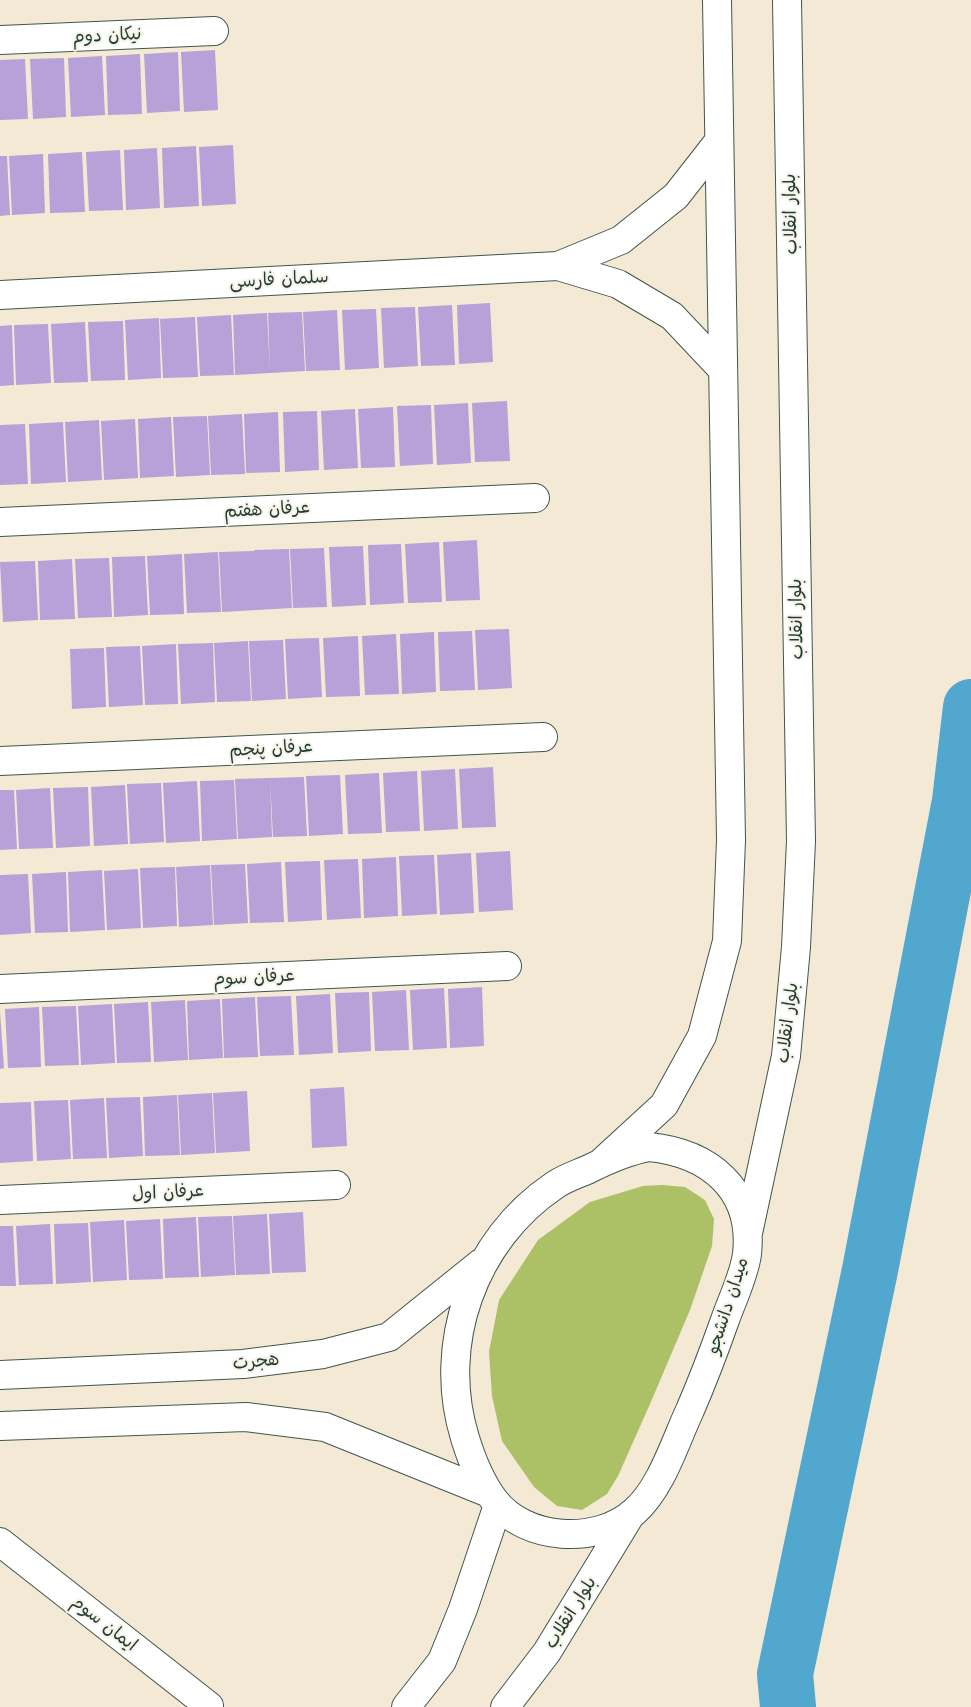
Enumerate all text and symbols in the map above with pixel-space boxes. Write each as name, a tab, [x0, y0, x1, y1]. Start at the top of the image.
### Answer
street label: نیکان دوم	[72, 23, 142, 49]
street label: بلوار انقلاب	[779, 173, 803, 255]
street label: سلمان فارسی	[229, 267, 329, 293]
street label: عرفان هفتم	[224, 497, 310, 523]
street label: بلوار انقلاب	[785, 578, 809, 660]
street label: عرفان پنجم	[229, 736, 313, 762]
street label: عرفان سوم	[213, 965, 295, 991]
street label: بلوار انقلاب	[772, 982, 804, 1064]
street label: عرفان اول	[131, 1180, 205, 1206]
street label: میدان دانشجو	[702, 1255, 754, 1357]
street label: هجرت	[232, 1349, 280, 1375]
street label: بلوار انقلاب	[540, 1573, 602, 1653]
street label: ایمان سوم	[67, 1592, 141, 1656]

